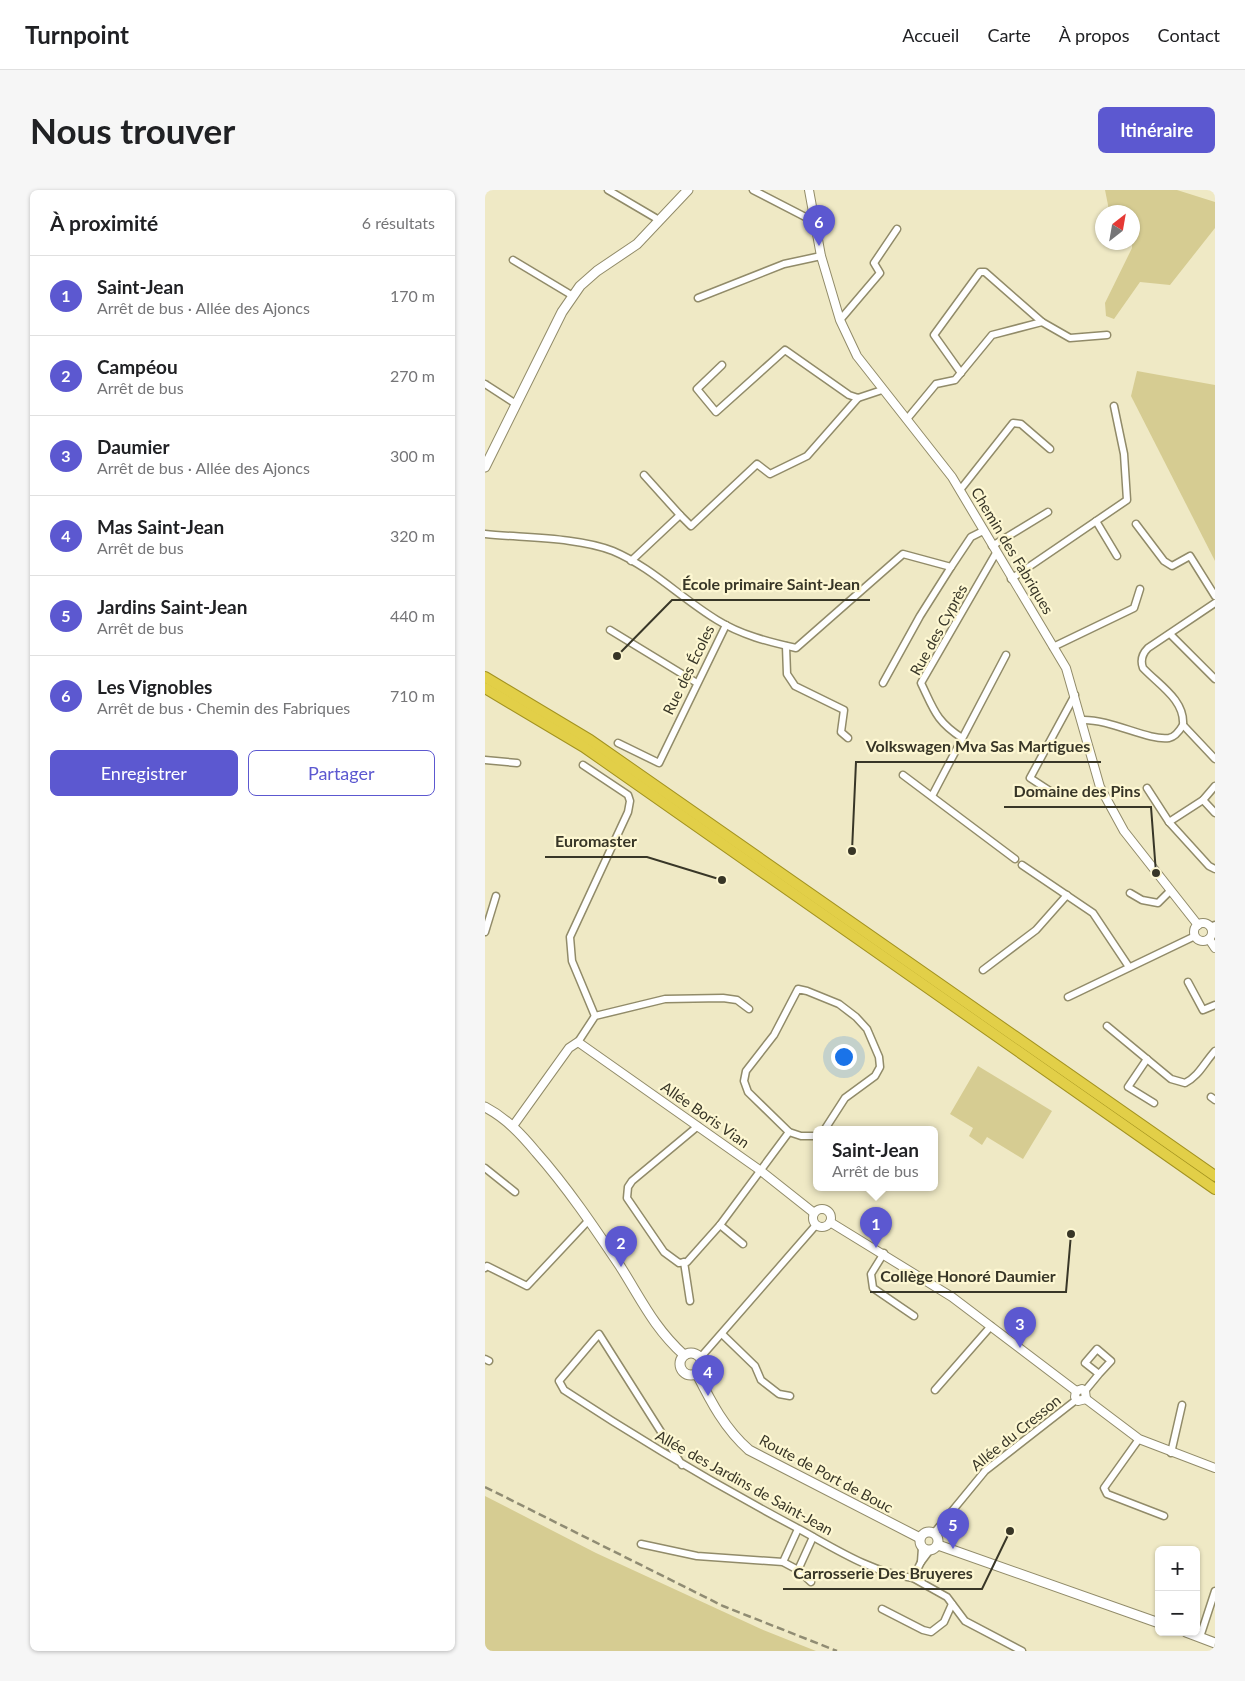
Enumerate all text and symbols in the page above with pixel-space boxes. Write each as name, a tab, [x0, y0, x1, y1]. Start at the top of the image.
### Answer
text: Turnpoint	[25, 20, 129, 49]
text: Accueil	[902, 24, 959, 46]
text: Carte	[987, 24, 1031, 46]
text: À propos	[1059, 24, 1130, 46]
text: Contact	[1158, 24, 1220, 46]
button: Itinéraire	[1098, 107, 1215, 153]
text: Nous trouver	[30, 109, 235, 151]
pin: 6	[803, 205, 835, 246]
north arrow	[1095, 205, 1140, 250]
text: À proximité	[50, 210, 158, 235]
text: 6 résultats	[362, 213, 435, 232]
text: Saint-Jean	[97, 275, 184, 298]
text: 1	[61, 286, 71, 305]
text: 170 m	[390, 286, 435, 305]
text: Arrêt de bus · Allée des Ajoncs	[97, 298, 310, 317]
text: Campéou	[97, 355, 178, 378]
text: 2	[61, 366, 71, 385]
text: 270 m	[390, 366, 435, 385]
text: Arrêt de bus	[97, 378, 184, 397]
text: Daumier	[97, 435, 170, 458]
text: 3	[61, 446, 71, 465]
text: 300 m	[390, 446, 435, 465]
text: Arrêt de bus · Allée des Ajoncs	[97, 458, 310, 477]
street label: Chemin des Fabriques	[968, 484, 1058, 617]
text: Mas Saint-Jean	[97, 515, 224, 538]
text: 4	[61, 526, 71, 545]
text: 320 m	[390, 526, 435, 545]
text: Arrêt de bus	[97, 538, 184, 557]
callout: École primaire Saint-Jean	[672, 569, 870, 600]
text: École primaire Saint-Jean	[682, 574, 860, 593]
street label: Rue des Cyprès	[906, 581, 971, 678]
text: Jardins Saint-Jean	[97, 595, 247, 618]
text: 5	[61, 606, 71, 625]
text: 440 m	[390, 606, 435, 625]
text: Arrêt de bus	[97, 618, 184, 637]
street label: Rue des Écoles	[659, 622, 718, 717]
text: Les Vignobles	[97, 675, 212, 698]
text: 6	[61, 686, 71, 705]
text: 710 m	[390, 686, 435, 705]
text: Arrêt de bus · Chemin des Fabriques	[97, 698, 350, 717]
callout: Volkswagen Mva Sas Martigues	[856, 731, 1101, 762]
text: Volkswagen Mva Sas Martigues	[865, 736, 1090, 755]
button: Enregistrer	[50, 750, 238, 796]
button: Partager	[248, 750, 435, 796]
callout: Domaine des Pins	[1004, 776, 1151, 807]
text: Domaine des Pins	[1014, 781, 1140, 800]
callout: Euromaster	[545, 826, 647, 857]
text: Euromaster	[555, 831, 637, 850]
your location	[831, 1044, 857, 1070]
street label: Allée Boris Vian	[658, 1077, 753, 1151]
popup	[813, 1126, 938, 1191]
text: Saint-Jean	[832, 1138, 919, 1161]
text: Arrêt de bus	[832, 1161, 919, 1180]
pin: 1	[860, 1207, 892, 1248]
pin: 2	[605, 1226, 637, 1267]
callout: Collège Honoré Daumier	[870, 1261, 1066, 1292]
text: Collège Honoré Daumier	[880, 1266, 1056, 1285]
pin: 3	[1004, 1307, 1036, 1348]
pin: 4	[692, 1355, 724, 1396]
street label: Allée du Cresson	[967, 1390, 1064, 1474]
street label: Allée des Jardins de Saint-Jean	[653, 1426, 836, 1538]
street label: Route de Port de Bouc	[757, 1430, 896, 1516]
pin: 5	[937, 1508, 969, 1549]
map controls	[1155, 1546, 1200, 1636]
button: +	[1155, 1546, 1200, 1591]
callout: Carrosserie Des Bruyeres	[783, 1558, 982, 1589]
text: Carrosserie Des Bruyeres	[793, 1563, 973, 1582]
button: −	[1155, 1591, 1200, 1636]

